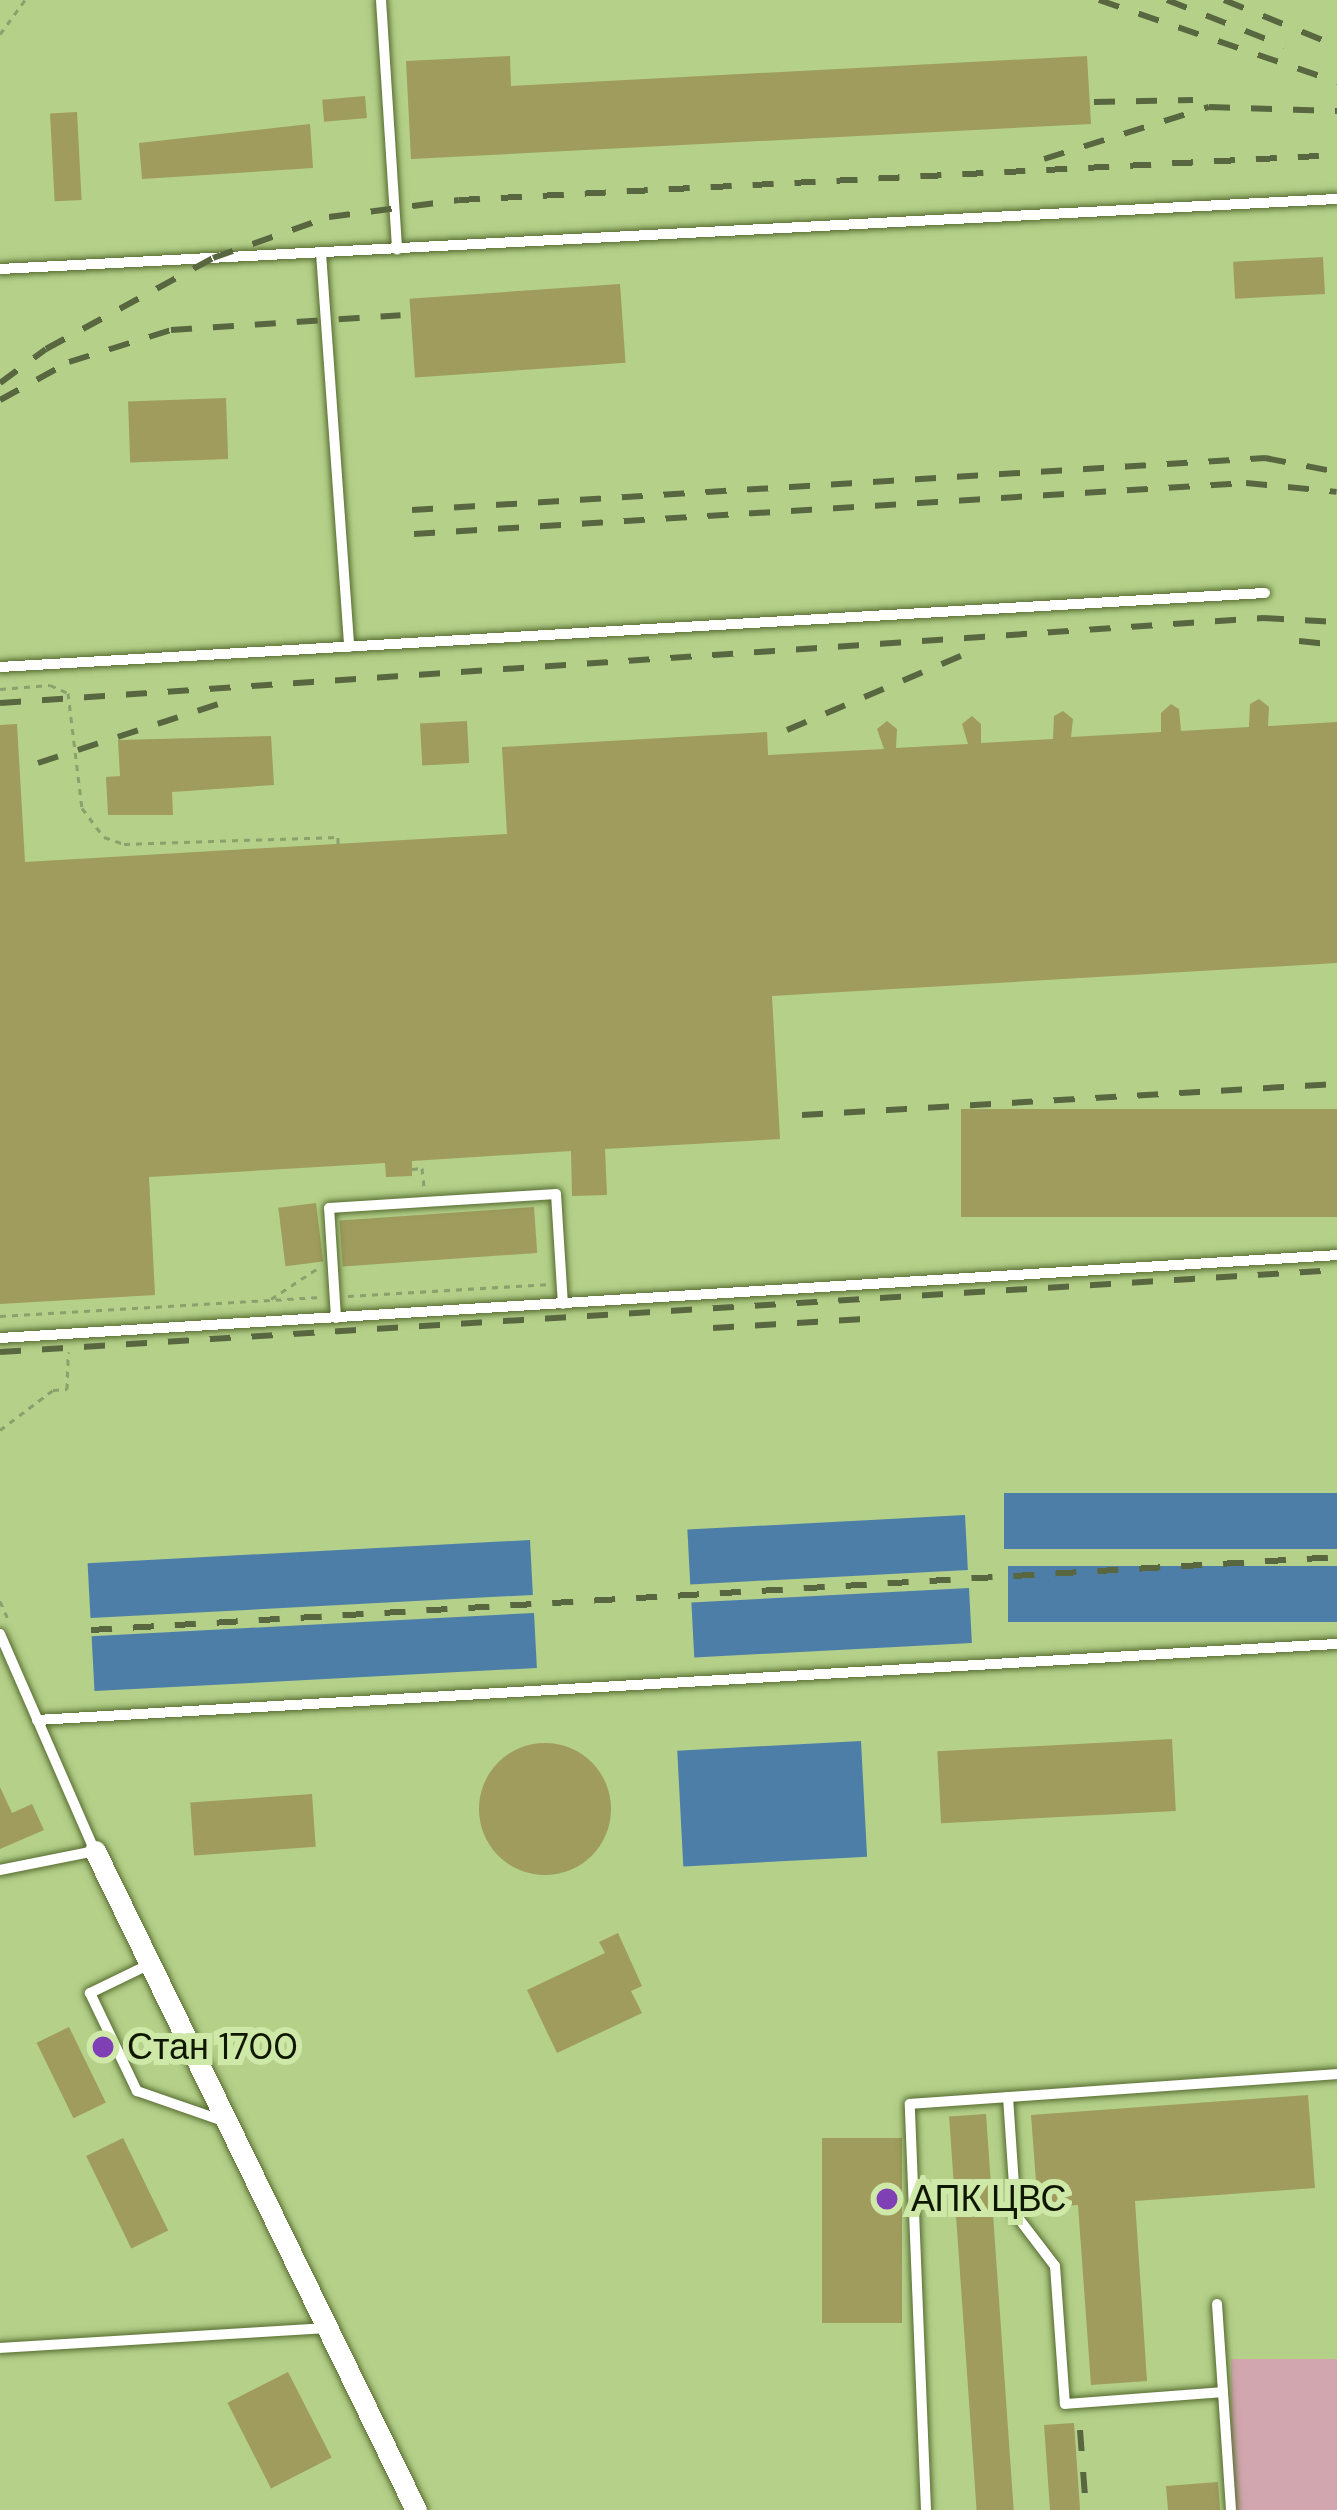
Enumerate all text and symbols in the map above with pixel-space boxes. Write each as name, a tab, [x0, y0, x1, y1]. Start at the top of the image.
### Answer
place label: Стан 1700	[127, 2025, 298, 2069]
marker: Стан 1700	[90, 2034, 116, 2060]
place label: АПК ЦВС	[911, 2177, 1066, 2221]
marker: АПК ЦВС	[874, 2186, 900, 2212]

